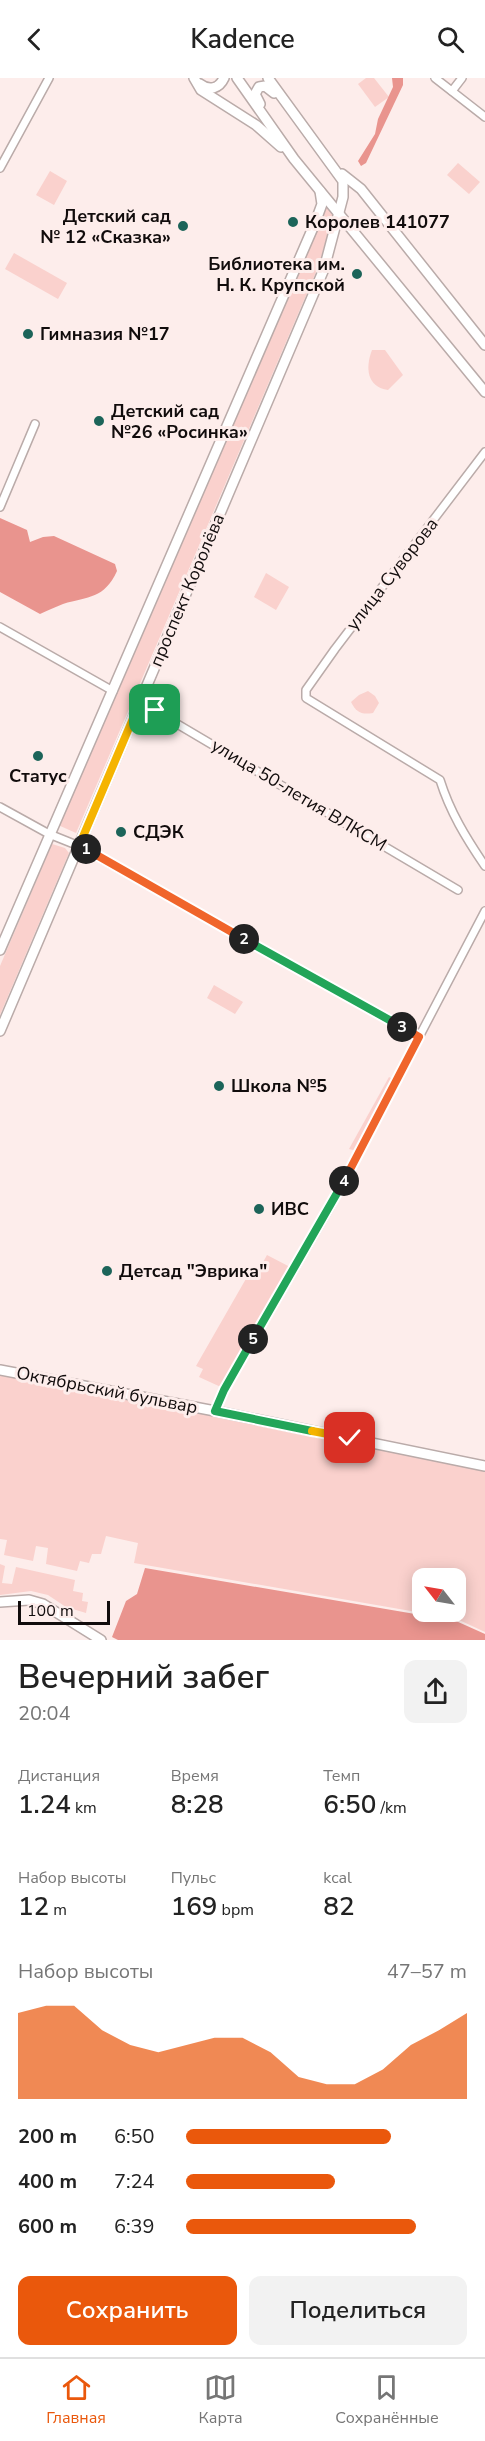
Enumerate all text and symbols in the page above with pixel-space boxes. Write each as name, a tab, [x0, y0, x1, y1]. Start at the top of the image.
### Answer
text: Kadence	[190, 21, 295, 58]
icon: back	[18, 23, 51, 56]
icon: search	[434, 23, 467, 56]
place label: Детский сад № 12 «Сказка»	[40, 204, 171, 249]
place label: Королев 141077	[305, 210, 450, 234]
marker: Королев 141077	[286, 215, 300, 229]
marker: Детский сад № 12 «Сказка»	[176, 219, 190, 233]
place label: Библиотека им. Н. К. Крупской	[208, 252, 345, 297]
marker: Библиотека им. Н. К. Крупской	[350, 267, 364, 281]
place label: Гимназия №17	[40, 322, 170, 346]
marker: Гимназия №17	[21, 327, 35, 341]
place label: Детский сад №26 «Росинка»	[111, 399, 248, 444]
marker: Детский сад №26 «Росинка»	[92, 414, 106, 428]
street label: проспект Королёва	[144, 510, 230, 670]
street label: улица Суворова	[341, 513, 443, 635]
pin	[129, 684, 180, 735]
icon: arrive	[138, 693, 171, 726]
street label: улица 50-летия ВЛКСМ	[207, 733, 391, 857]
marker: Статус	[31, 749, 45, 763]
place label: Статус	[9, 764, 67, 788]
place label: СДЭК	[133, 820, 185, 844]
marker: СДЭК	[114, 825, 128, 839]
pin: 1	[71, 834, 101, 864]
text: 1	[81, 838, 91, 860]
pin: 2	[229, 924, 259, 954]
text: 2	[239, 928, 249, 950]
pin: 3	[387, 1012, 417, 1042]
text: 3	[397, 1016, 407, 1038]
place label: Школа №5	[231, 1074, 327, 1098]
marker: Школа №5	[212, 1079, 226, 1093]
pin: 4	[329, 1166, 359, 1196]
text: 4	[339, 1170, 349, 1192]
place label: ИВС	[271, 1197, 309, 1221]
marker: ИВС	[252, 1202, 266, 1216]
place label: Детсад "Эврика"	[119, 1259, 267, 1283]
marker: Детсад "Эврика"	[100, 1264, 114, 1278]
pin: 5	[238, 1324, 268, 1354]
text: 5	[248, 1328, 258, 1350]
street label: Октябрьский бульвар	[14, 1361, 200, 1419]
pin	[324, 1412, 375, 1463]
icon: check	[333, 1421, 366, 1454]
north arrow	[412, 1568, 466, 1622]
map controls	[412, 1568, 466, 1622]
scale bar	[18, 1598, 110, 1626]
text: 100 m	[27, 1600, 74, 1622]
text: Вечерний забег	[18, 1655, 269, 1700]
button: share	[404, 1660, 467, 1723]
text: 20:04	[18, 1700, 71, 1727]
text: Дистанция	[18, 1765, 100, 1787]
text: Время	[171, 1765, 219, 1787]
text: Темп	[323, 1765, 360, 1787]
text: 1.24	[18, 1787, 71, 1822]
text: 8:28	[171, 1787, 224, 1822]
text: 6:50	[323, 1787, 376, 1822]
text: km	[71, 1797, 97, 1819]
text: /km	[376, 1797, 407, 1819]
text: Набор высоты	[18, 1867, 126, 1889]
text: Пульс	[171, 1867, 216, 1889]
text: kcal	[323, 1867, 352, 1889]
text: 12	[18, 1889, 49, 1924]
text: 169	[171, 1889, 217, 1924]
text: 82	[323, 1889, 355, 1924]
text: m	[49, 1899, 67, 1921]
text: bpm	[217, 1899, 254, 1921]
text: Набор высоты	[18, 1958, 153, 1985]
text: 47–57 m	[387, 1958, 467, 1985]
text: 200 m	[18, 2123, 77, 2150]
text: 6:50	[114, 2123, 155, 2150]
text: 400 m	[18, 2168, 77, 2195]
text: 7:24	[114, 2168, 155, 2195]
text: 600 m	[18, 2213, 77, 2240]
text: 6:39	[114, 2213, 155, 2240]
button: Сохранить	[18, 2276, 237, 2345]
button: Поделиться	[249, 2276, 467, 2345]
tab: Главная	[46, 2371, 106, 2429]
tab: Карта	[199, 2371, 243, 2429]
tab: Сохранённые	[335, 2371, 439, 2429]

